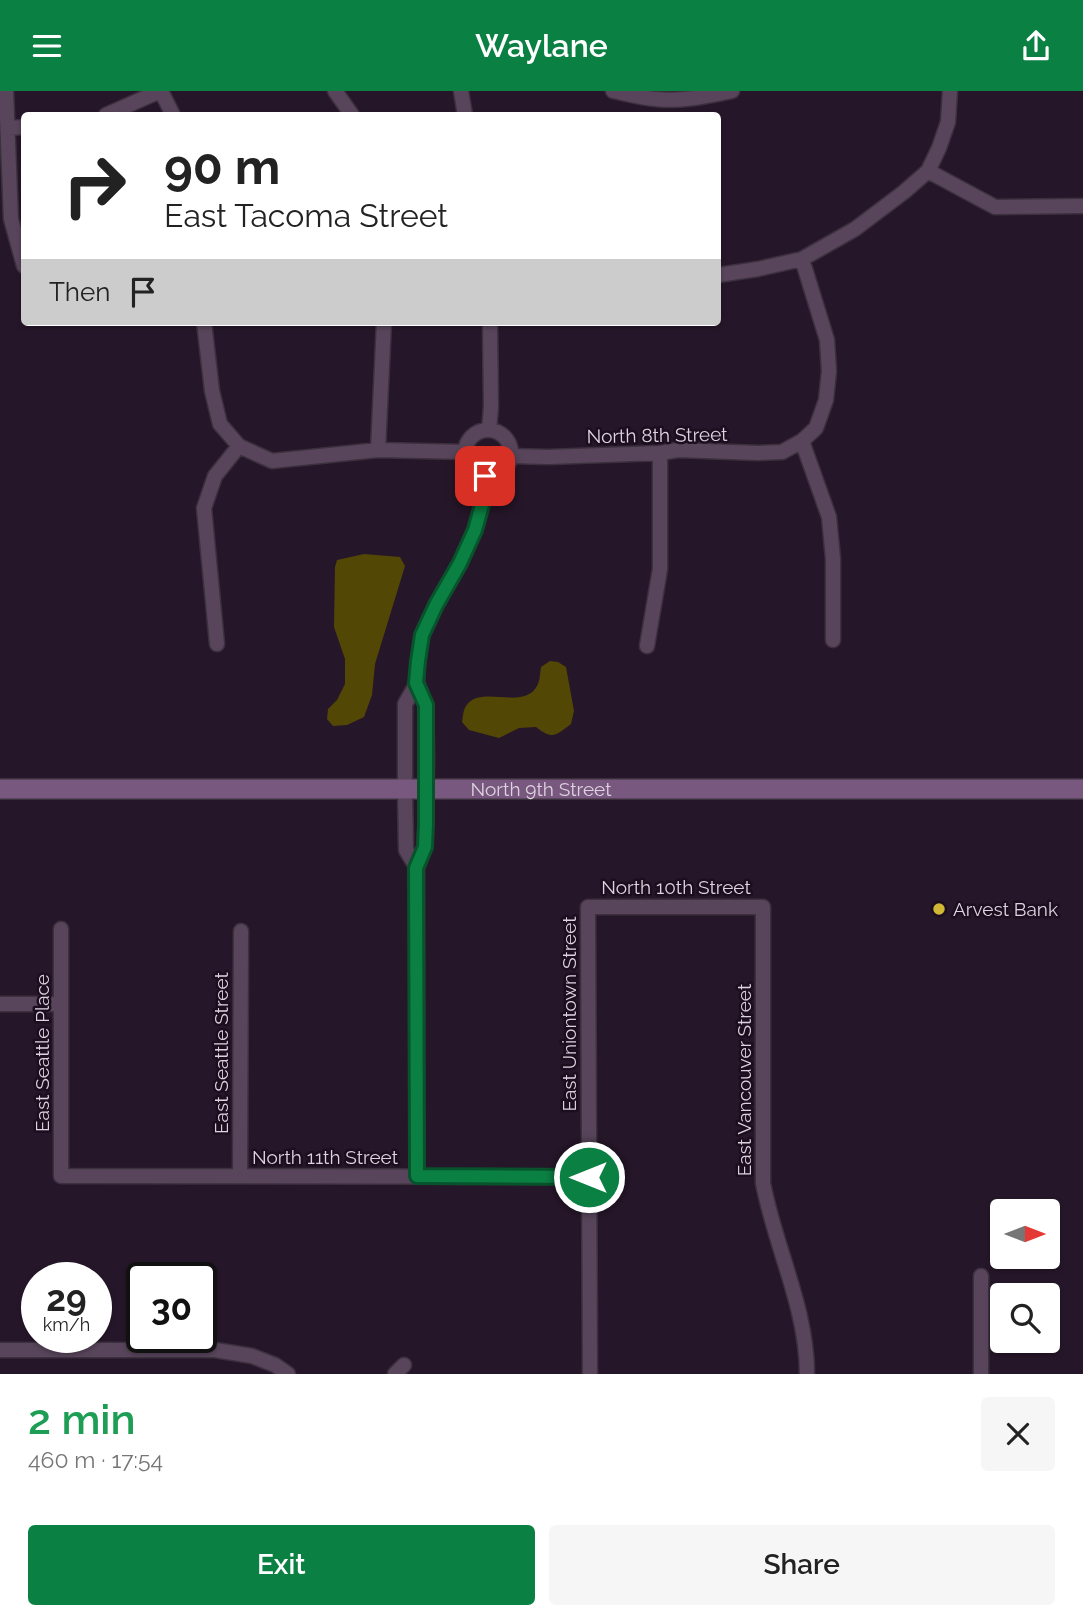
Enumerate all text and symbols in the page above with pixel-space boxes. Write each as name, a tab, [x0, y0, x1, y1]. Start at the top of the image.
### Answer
icon: menu	[28, 27, 66, 65]
text: Waylane	[475, 27, 608, 64]
icon: share	[1017, 27, 1055, 65]
text: 90 m	[164, 138, 280, 195]
icon: right	[49, 140, 140, 231]
text: East Tacoma Street	[164, 197, 448, 234]
icon: arrive	[124, 273, 162, 311]
text: Then	[49, 277, 110, 307]
street label: North 8th Street	[586, 423, 728, 447]
pin	[455, 446, 515, 506]
icon: arrive	[466, 457, 504, 495]
street label: North 9th Street	[471, 778, 612, 800]
street label: North 10th Street	[601, 876, 751, 898]
place label: Arvest Bank	[953, 898, 1058, 920]
marker: Arvest Bank	[931, 901, 947, 917]
street label: East Uniontown Street	[558, 916, 580, 1112]
street label: East Seattle Street	[210, 971, 232, 1134]
street label: East Seattle Place	[31, 974, 53, 1132]
street label: East Vancouver Street	[733, 983, 755, 1176]
position arrow	[552, 1140, 626, 1214]
street label: North 11th Street	[252, 1146, 399, 1168]
north arrow	[990, 1199, 1060, 1269]
map controls	[990, 1199, 1060, 1353]
speed limit sign: 30	[126, 1262, 217, 1353]
text: 29	[46, 1278, 87, 1319]
button: search	[990, 1283, 1060, 1353]
text: km/h	[43, 1314, 90, 1335]
text: 2 min	[28, 1395, 136, 1444]
button: close	[981, 1397, 1055, 1471]
text: 460 m · 17:54	[28, 1446, 163, 1473]
button: Exit	[28, 1525, 535, 1605]
button: Share	[549, 1525, 1055, 1605]

